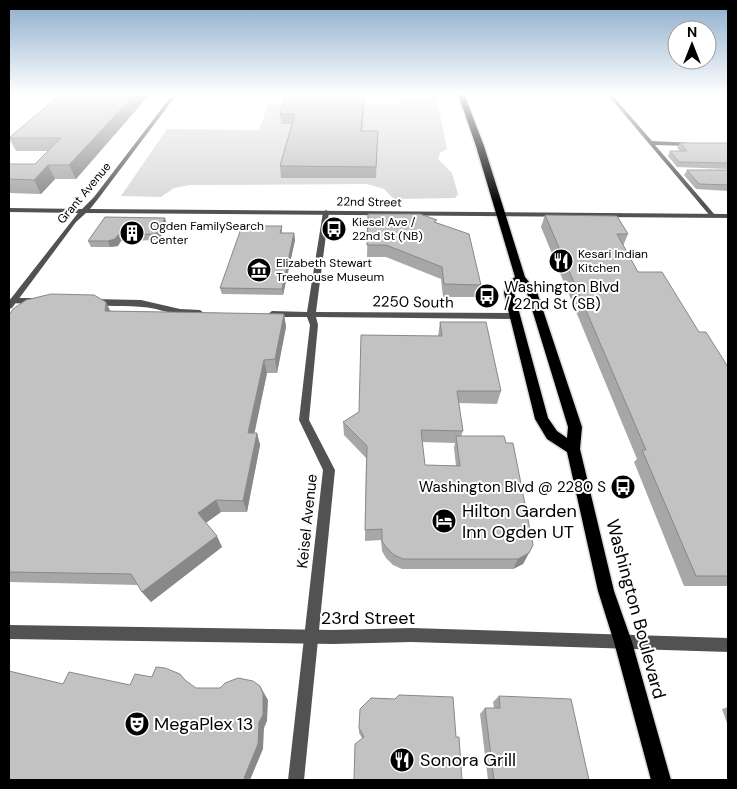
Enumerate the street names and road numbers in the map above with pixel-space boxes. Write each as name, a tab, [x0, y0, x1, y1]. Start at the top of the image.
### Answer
street label: Grant Avenue	[54, 159, 115, 227]
street label: 22nd Street	[336, 193, 402, 211]
street label: 2250 South	[372, 291, 454, 313]
street label: Keisel Avenue	[292, 473, 322, 569]
street label: Washington Boulevard	[600, 516, 672, 702]
street label: 23rd Street	[321, 606, 415, 630]

